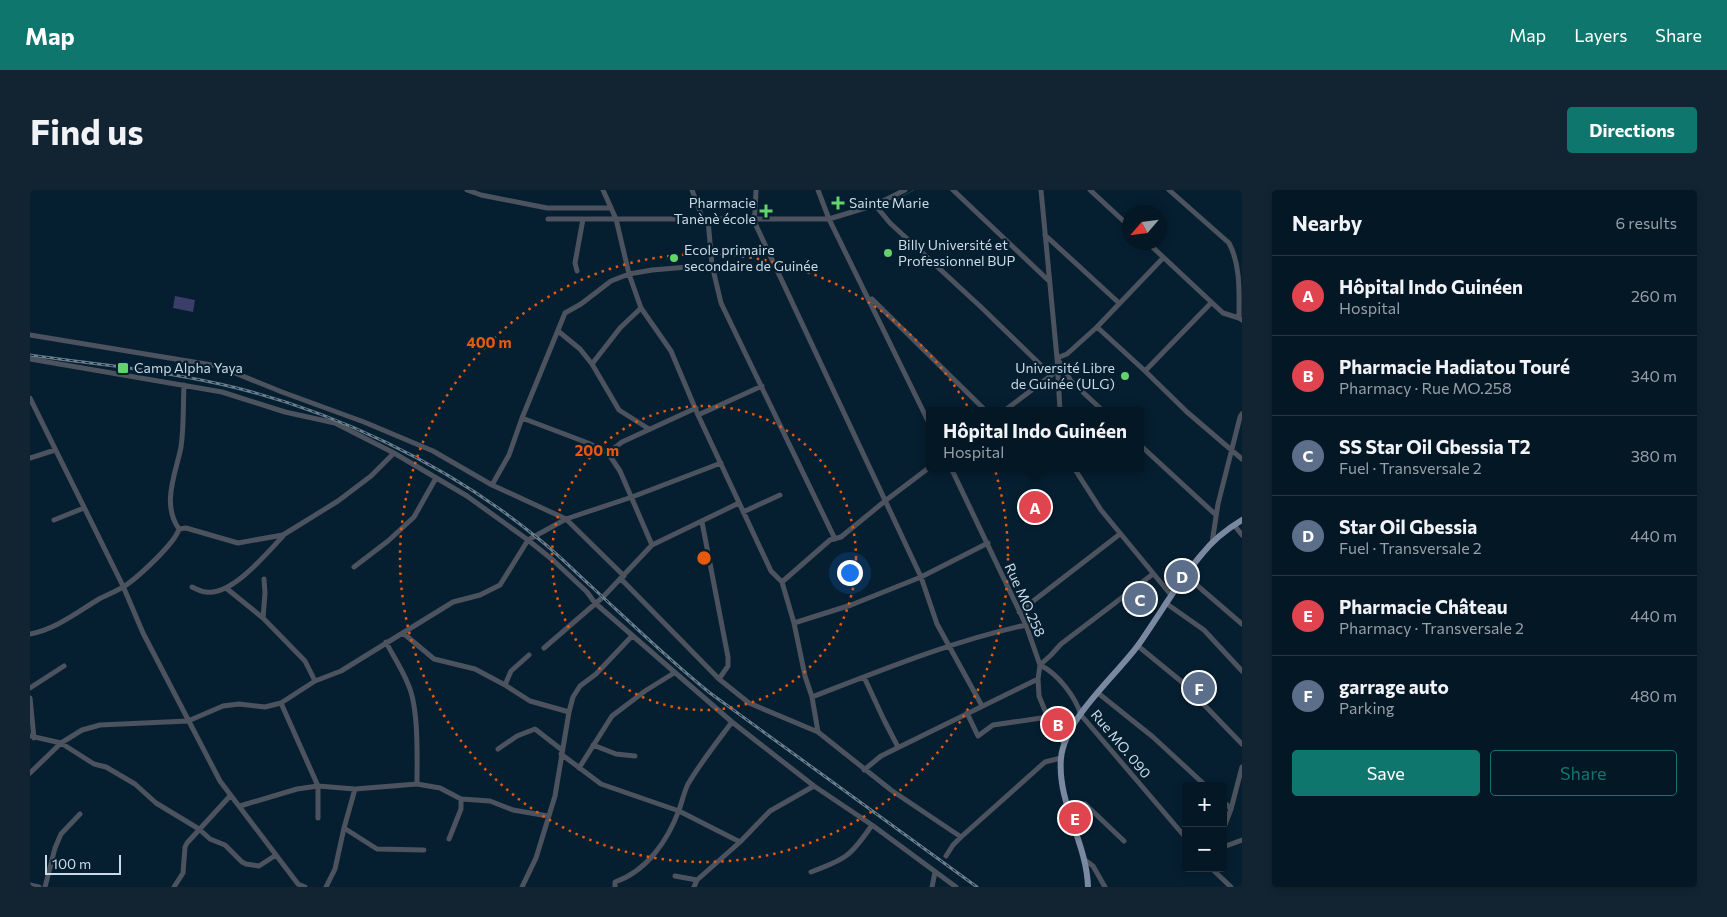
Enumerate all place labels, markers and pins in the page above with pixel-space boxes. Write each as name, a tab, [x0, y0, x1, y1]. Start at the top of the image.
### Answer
place label: Pharmacie Tanènè école	[674, 194, 756, 227]
place label: Sainte Marie	[849, 194, 929, 211]
marker: Sainte Marie	[831, 196, 845, 210]
marker: Pharmacie Tanènè école	[760, 205, 772, 217]
place label: Billy Université et Professionnel BUP	[898, 236, 1016, 269]
place label: Ecole primaire secondaire de Guinée	[684, 241, 818, 274]
marker: Billy Université et Professionnel BUP	[882, 247, 894, 259]
marker: Ecole primaire secondaire de Guinée	[668, 252, 680, 264]
place label: Camp Alpha Yaya	[134, 359, 243, 376]
place label: Université Libre de Guinée (ULG)	[1011, 359, 1115, 392]
marker: Camp Alpha Yaya	[116, 361, 130, 375]
marker: Université Libre de Guinée (ULG)	[1119, 370, 1131, 382]
pin: A	[1019, 488, 1051, 526]
centre of rings	[695, 549, 713, 567]
pin: D	[1166, 557, 1198, 595]
pin: C	[1124, 580, 1156, 618]
pin: F	[1183, 669, 1215, 707]
pin: B	[1042, 705, 1074, 743]
pin: E	[1059, 799, 1091, 837]

